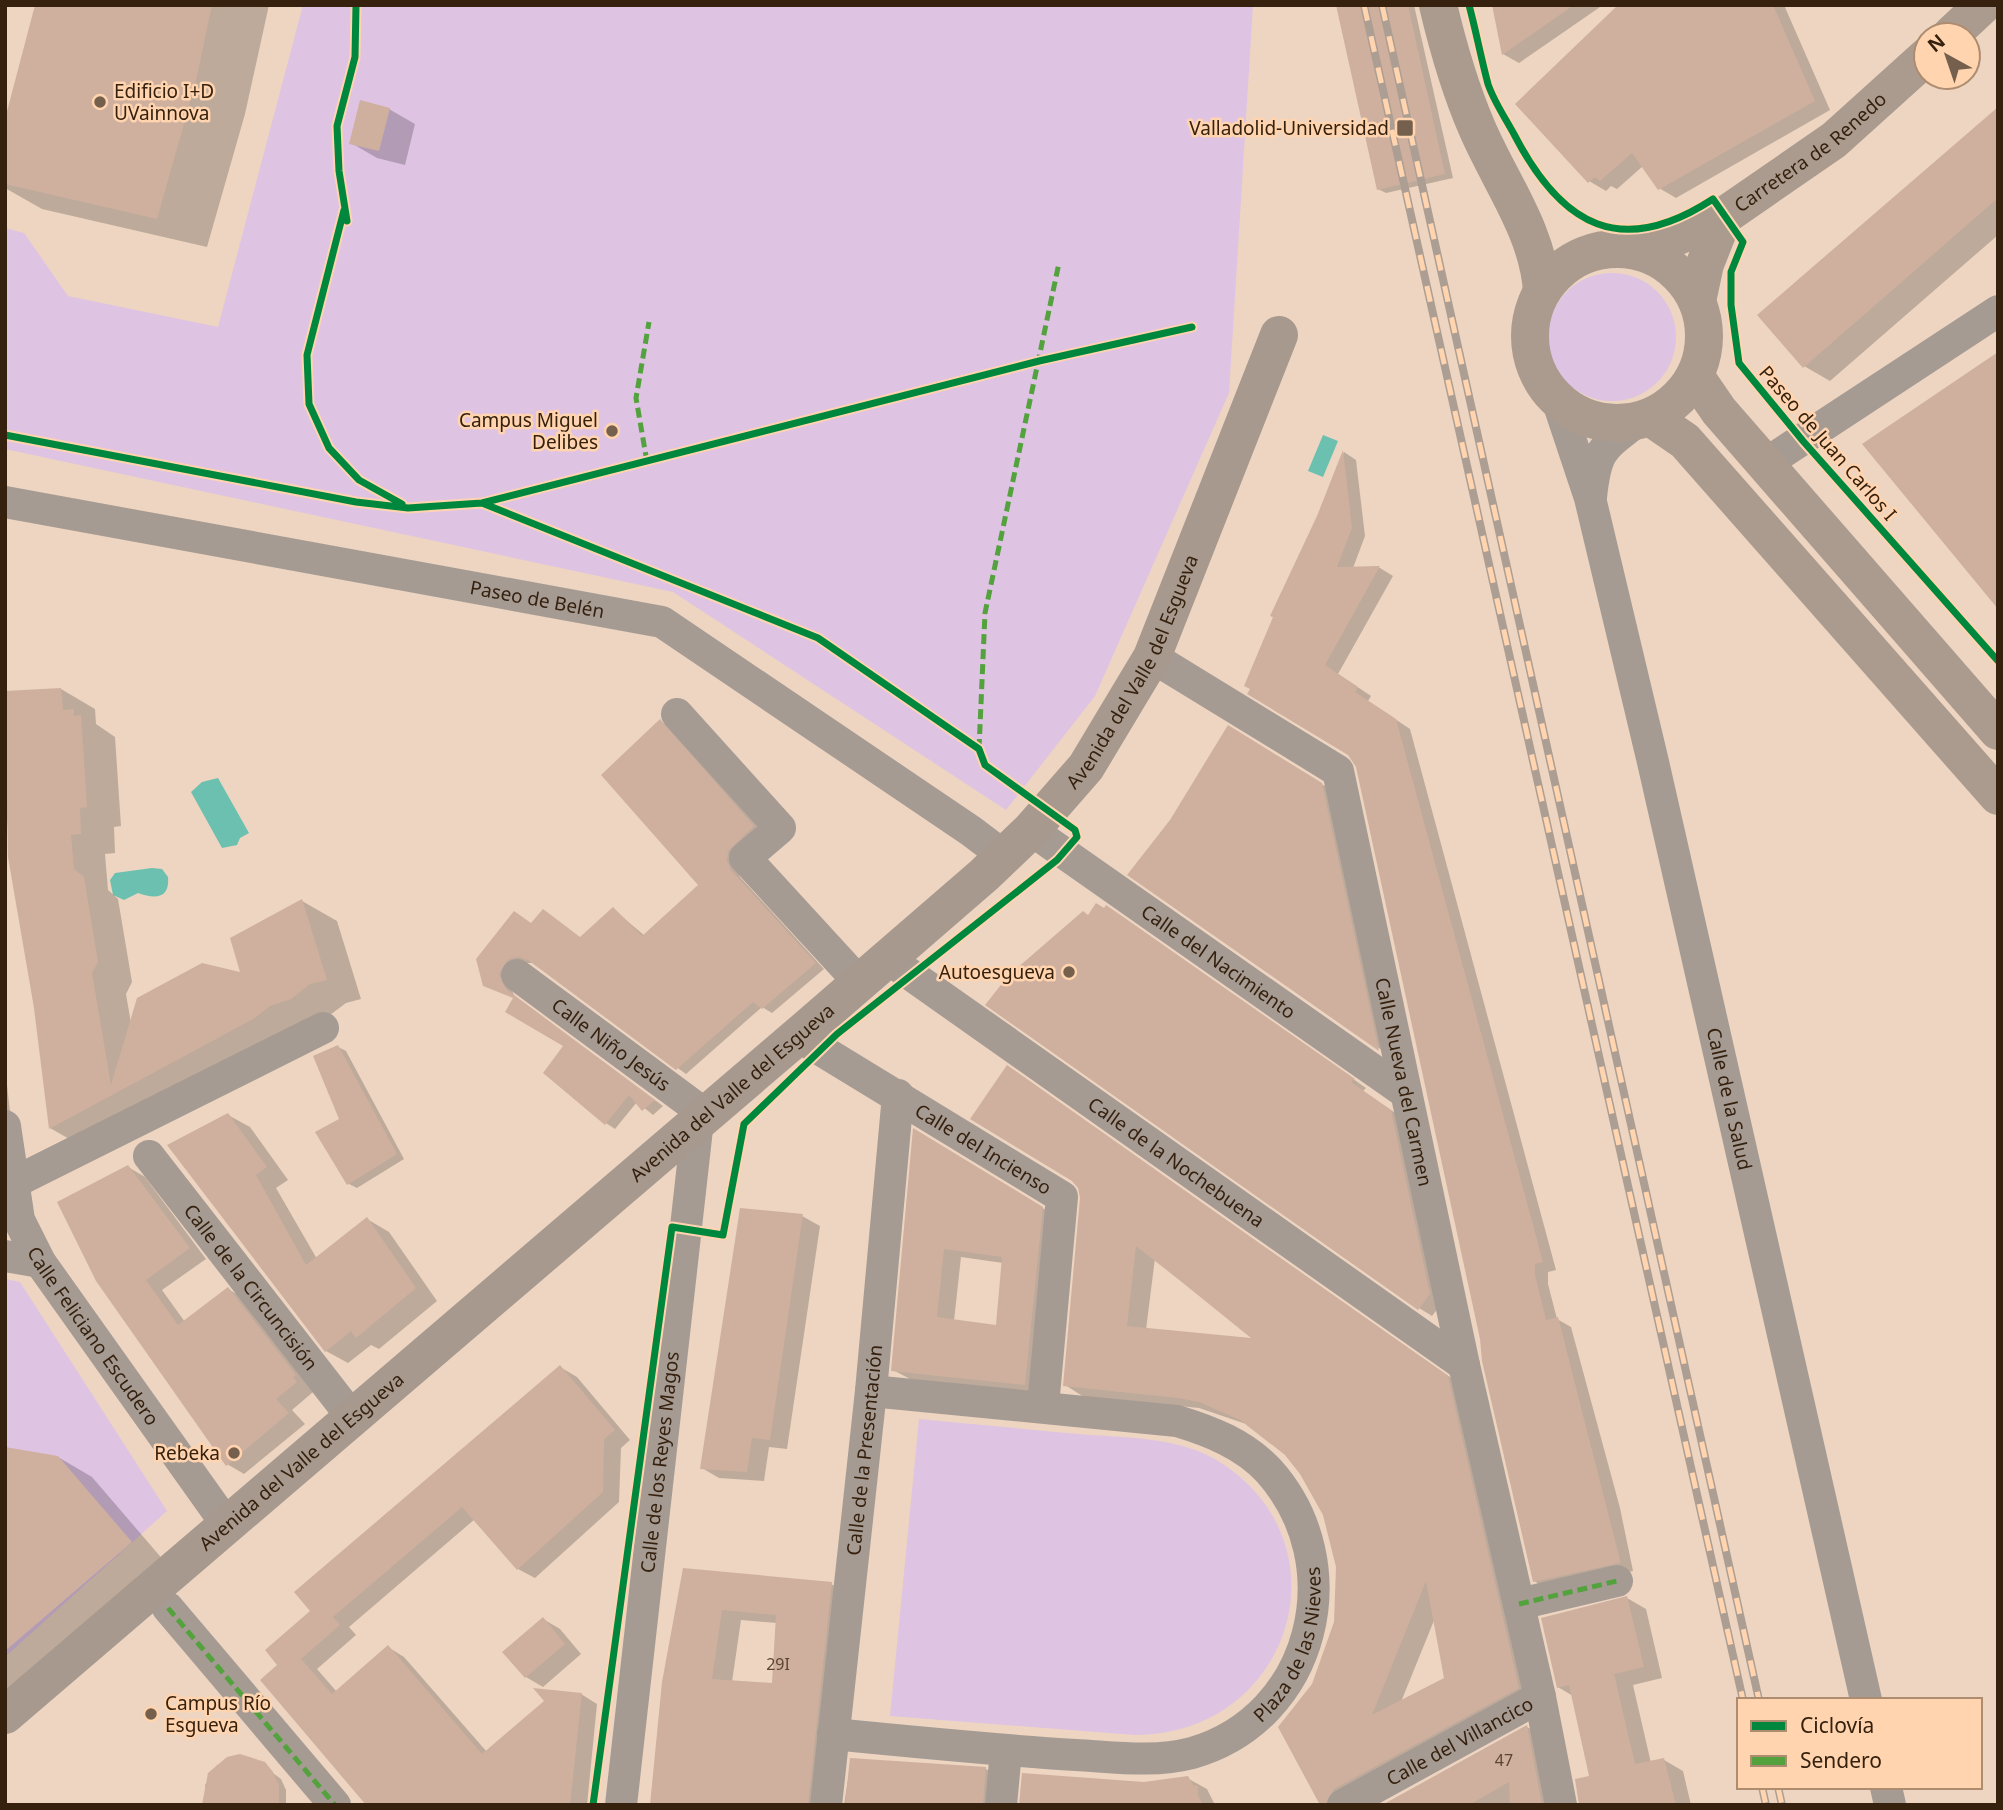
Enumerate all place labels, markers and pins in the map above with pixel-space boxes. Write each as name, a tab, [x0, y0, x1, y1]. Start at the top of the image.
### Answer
place label: Edificio I+D UVainnova	[114, 78, 214, 126]
marker: Edificio I+D UVainnova	[92, 94, 108, 110]
place label: Valladolid-Universidad	[1189, 115, 1389, 141]
marker: Valladolid-Universidad	[1395, 118, 1415, 138]
place label: Campus Miguel Delibes	[459, 407, 598, 455]
marker: Campus Miguel Delibes	[604, 423, 620, 439]
place label: Autoesgueva	[939, 959, 1055, 985]
marker: Autoesgueva	[1061, 964, 1077, 980]
place label: Rebeka	[154, 1440, 220, 1466]
marker: Rebeka	[226, 1445, 242, 1461]
place label: Campus Río Esgueva	[165, 1690, 271, 1738]
marker: Campus Río Esgueva	[143, 1706, 159, 1722]

